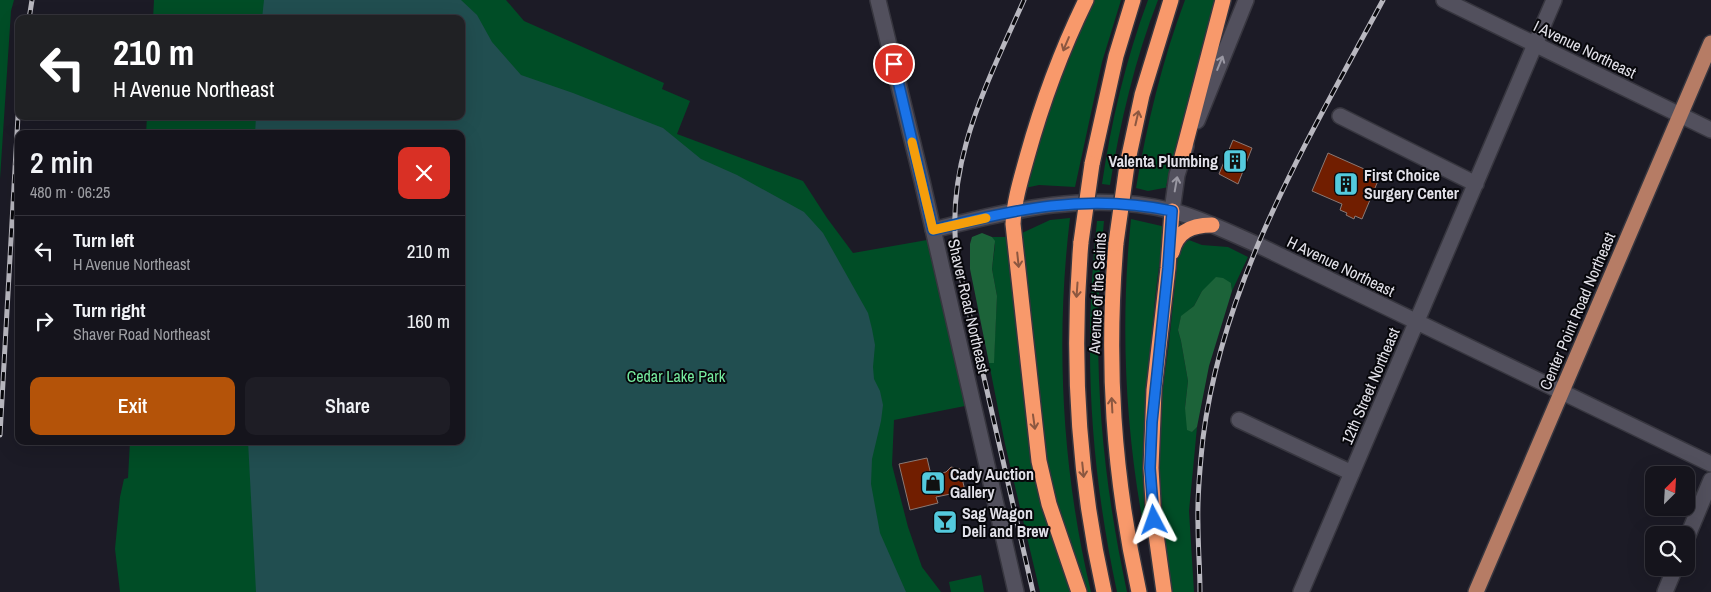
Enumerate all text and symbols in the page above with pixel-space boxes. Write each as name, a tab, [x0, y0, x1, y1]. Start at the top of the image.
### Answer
street label: I Avenue Northeast	[1530, 15, 1640, 83]
text: 210 m	[113, 29, 194, 76]
icon: left	[30, 35, 95, 100]
one-way arrow	[1060, 37, 1069, 52]
pin	[873, 43, 915, 85]
icon: arrive	[880, 50, 908, 78]
one-way arrow	[1216, 56, 1225, 71]
text: H Avenue Northeast	[113, 74, 274, 104]
one-way arrow	[1133, 110, 1142, 126]
text: 2 min	[30, 142, 93, 182]
button: close	[398, 147, 450, 199]
building icon: Valenta Plumbing	[1222, 148, 1248, 174]
place label: Valenta Plumbing	[1109, 150, 1218, 172]
place label: First Choice Surgery Center	[1364, 164, 1460, 204]
building icon: First Choice Surgery Center	[1333, 171, 1359, 197]
one-way arrow	[1171, 176, 1181, 192]
text: 480 m · 06:25	[30, 181, 110, 203]
text: Turn left	[73, 227, 134, 253]
street label: Center Point Road Northeast	[1534, 229, 1620, 393]
street label: H Avenue Northeast	[1284, 230, 1399, 302]
street label: Avenue of the Saints	[1083, 232, 1111, 355]
icon: left	[30, 237, 58, 265]
street label: Shaver Road Northeast	[943, 237, 995, 376]
text: 210 m	[407, 238, 450, 264]
one-way arrow	[1013, 252, 1023, 268]
text: H Avenue Northeast	[73, 253, 190, 275]
one-way arrow	[1073, 282, 1082, 298]
text: Turn right	[73, 297, 145, 323]
icon: right	[30, 307, 58, 335]
text: 160 m	[407, 308, 450, 334]
text: Shaver Road Northeast	[73, 323, 210, 345]
street label: 12th Street Northeast	[1336, 324, 1405, 448]
park label: Cedar Lake Park	[627, 365, 726, 387]
button: Exit	[30, 377, 235, 435]
button: Share	[245, 377, 450, 435]
one-way arrow	[1108, 398, 1117, 414]
one-way arrow	[1029, 413, 1039, 429]
one-way arrow	[1078, 462, 1088, 478]
place label: Cady Auction Gallery	[950, 463, 1034, 503]
north arrow	[1645, 466, 1695, 516]
map controls	[1645, 466, 1695, 576]
shop icon: Cady Auction Gallery	[920, 470, 946, 496]
position arrow	[1127, 493, 1179, 545]
place label: Sag Wagon Deli and Brew	[962, 502, 1050, 542]
bar icon: Sag Wagon Deli and Brew	[932, 509, 958, 535]
button: search	[1645, 526, 1695, 576]

